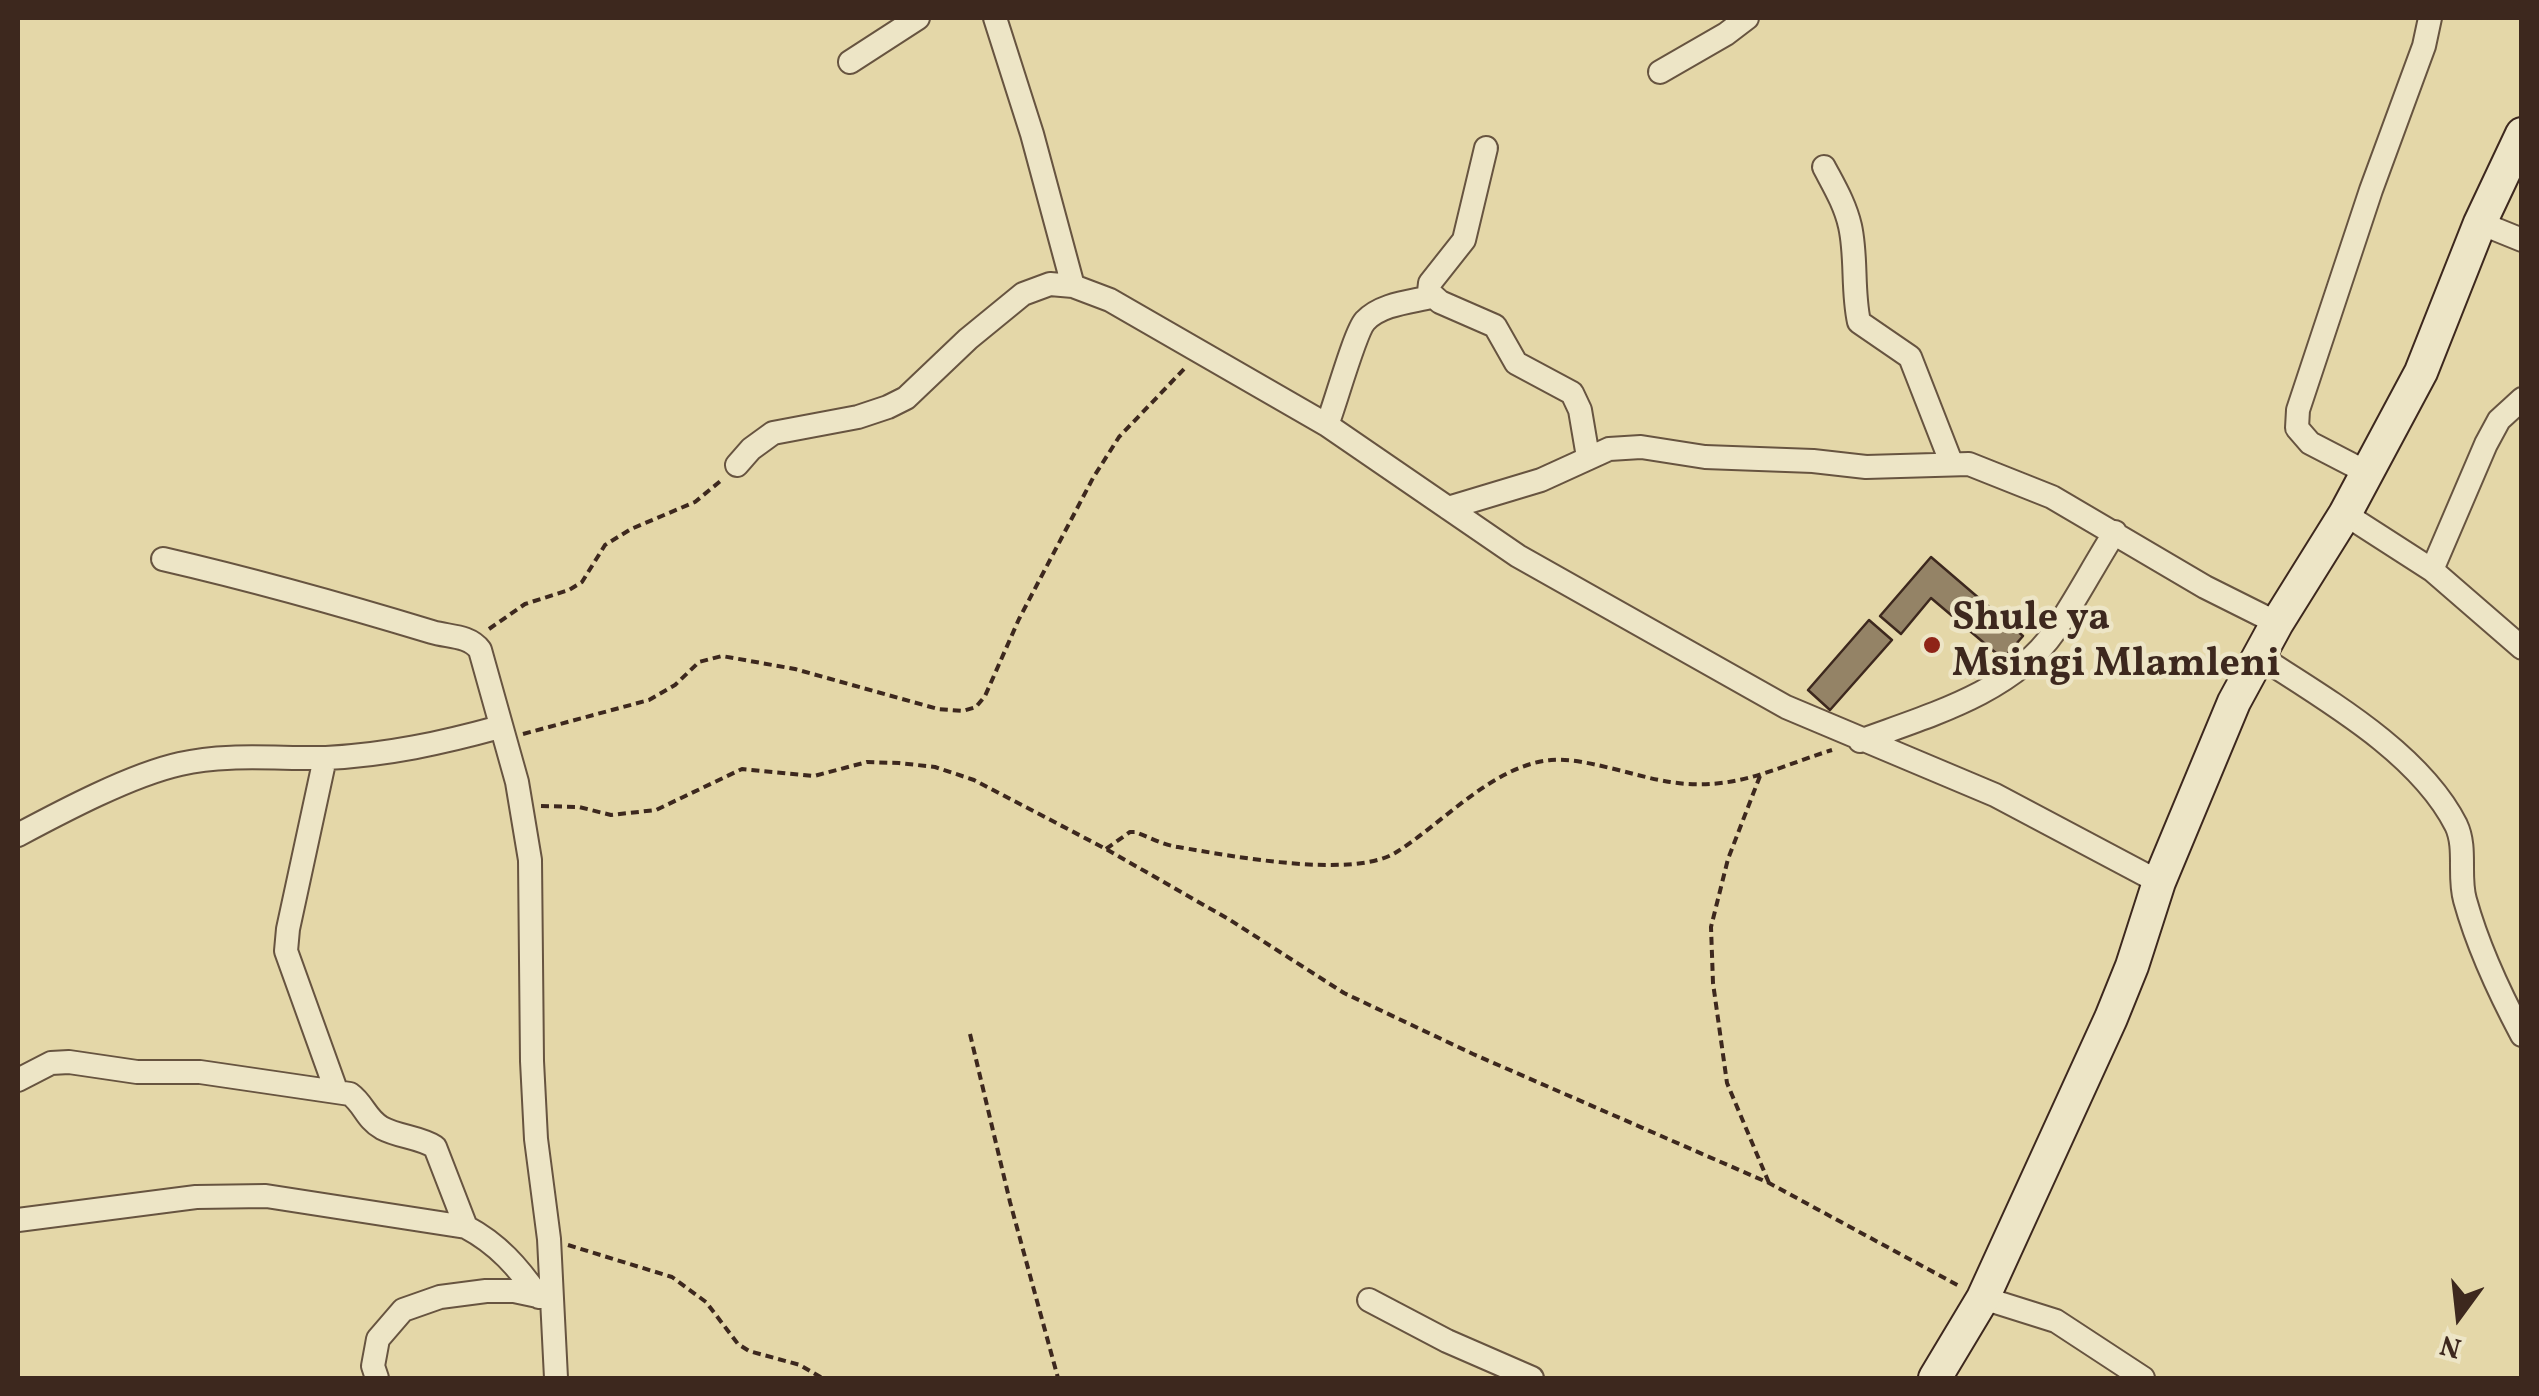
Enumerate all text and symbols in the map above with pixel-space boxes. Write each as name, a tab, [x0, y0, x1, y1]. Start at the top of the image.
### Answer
place label: Shule ya Msingi Mlamleni	[1952, 598, 2281, 692]
marker: Shule ya Msingi Mlamleni	[1921, 634, 1943, 656]
north arrow	[2409, 1266, 2509, 1366]
text: N	[2436, 1324, 2466, 1367]

